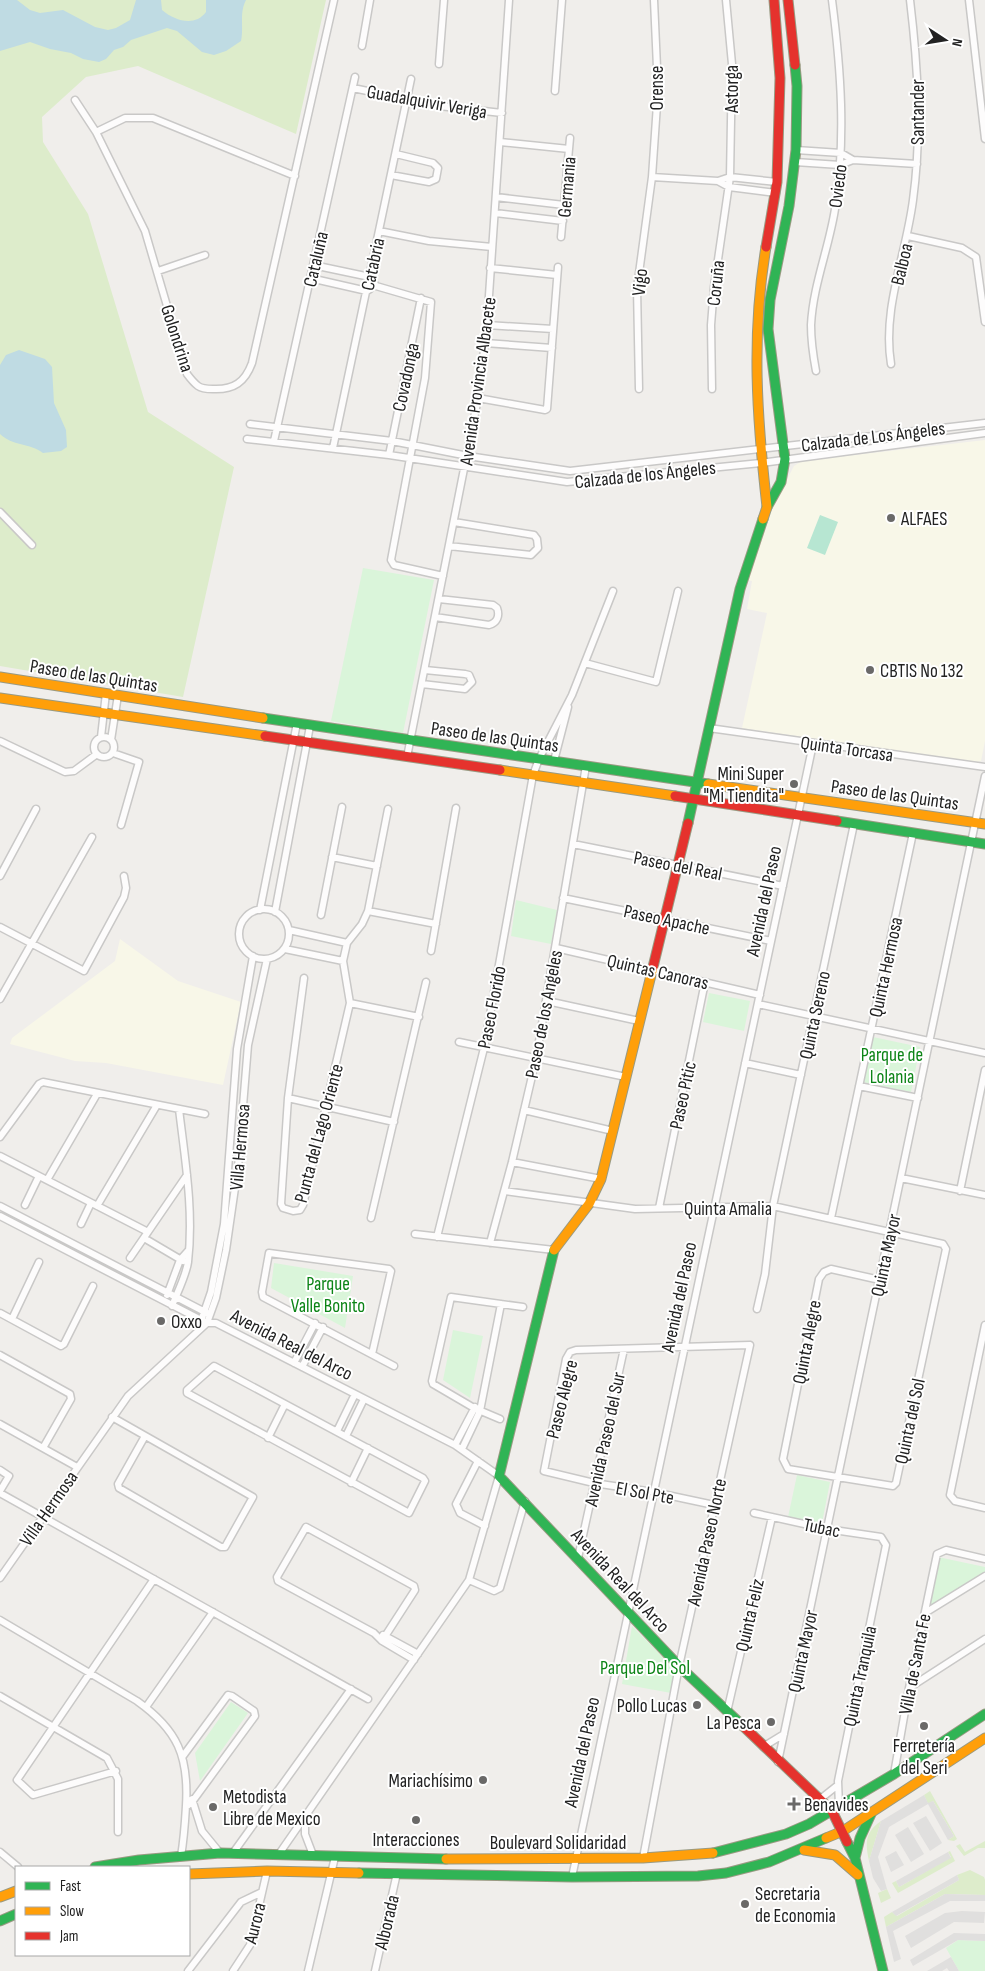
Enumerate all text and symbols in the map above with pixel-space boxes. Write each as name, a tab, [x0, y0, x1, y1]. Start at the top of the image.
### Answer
north arrow	[920, 15, 970, 65]
text: N	[948, 37, 966, 48]
street label: Astorga	[721, 65, 744, 114]
street label: Orense	[646, 66, 669, 110]
street label: Santander	[907, 79, 930, 145]
street label: Guadalquivir Veriga	[365, 81, 489, 124]
street label: Germania	[553, 156, 582, 219]
street label: Oviedo	[824, 163, 853, 209]
street label: Cataluña	[299, 229, 334, 289]
street label: Catabria	[357, 236, 390, 293]
street label: Balboa	[886, 241, 918, 288]
street label: Coruña	[703, 259, 730, 307]
street label: Vigo	[628, 267, 653, 297]
street label: Avenida Provincia Albacete	[455, 296, 502, 468]
street label: Golondrina	[155, 302, 198, 375]
street label: Covadonga	[388, 341, 425, 414]
street label: Calzada de Los Ángeles	[800, 417, 947, 458]
street label: Calzada de los Ángeles	[573, 457, 717, 494]
place label: ALFAES	[900, 508, 947, 531]
marker: ALFAES	[885, 512, 897, 524]
street label: Paseo de las Quintas	[28, 655, 159, 698]
place label: CBTIS No 132	[880, 660, 963, 683]
marker: CBTIS No 132	[864, 664, 876, 676]
street label: Paseo de las Quintas	[429, 717, 560, 758]
street label: Quinta Torcasa	[799, 732, 895, 767]
place label: Mini Super "Mi Tiendita"	[704, 763, 785, 808]
street label: Paseo de las Quintas	[829, 775, 960, 816]
marker: Mini Super "Mi Tiendita"	[788, 778, 800, 790]
street label: Avenida del Paseo	[741, 844, 787, 960]
street label: Paseo del Real	[632, 847, 724, 886]
street label: Paseo Apache	[622, 900, 712, 941]
street label: Quinta Hermosa	[865, 915, 908, 1020]
street label: Paseo de los Angeles	[521, 948, 568, 1080]
street label: Quintas Canoras	[605, 950, 711, 995]
street label: Paseo Florido	[473, 964, 512, 1051]
street label: Quinta Sereno	[795, 969, 836, 1062]
park label: Parque de Lolania	[861, 1044, 923, 1089]
street label: Paseo Pitic	[665, 1059, 702, 1131]
street label: Punta del Lago Oriente	[290, 1062, 349, 1205]
street label: Villa Hermosa	[225, 1103, 256, 1191]
street label: Quinta Amalia	[684, 1198, 772, 1221]
street label: Quinta Mayor	[866, 1211, 907, 1299]
street label: Avenida del Paseo	[656, 1240, 702, 1356]
park label: Parque Valle Bonito	[291, 1273, 365, 1318]
street label: Quinta Alegre	[788, 1298, 827, 1386]
street label: Avenida Real del Arco	[226, 1304, 356, 1386]
place label: Oxxo	[171, 1311, 202, 1334]
marker: Oxxo	[155, 1315, 167, 1327]
street label: Paseo Alegre	[542, 1358, 583, 1441]
street label: Avenida Paseo del Sur	[580, 1370, 631, 1510]
street label: Quinta del Sol	[890, 1376, 931, 1466]
street label: Villa Hermosa	[15, 1467, 83, 1551]
street label: El Sol Pte	[614, 1477, 676, 1510]
street label: Avenida Paseo Norte	[683, 1477, 732, 1609]
street label: Tubac	[801, 1514, 842, 1543]
street label: Avenida Real del Arco	[565, 1523, 674, 1638]
street label: Quinta Feliz	[731, 1577, 770, 1654]
street label: Quinta Mayor	[783, 1607, 824, 1695]
street label: Villa de Santa Fe	[894, 1612, 937, 1717]
street label: Quinta Tranquila	[839, 1624, 882, 1729]
park label: Parque Del Sol	[600, 1657, 690, 1680]
street label: Avenida del Paseo	[559, 1695, 605, 1811]
place label: Pollo Lucas	[617, 1695, 687, 1718]
marker: Pollo Lucas	[691, 1699, 703, 1711]
place label: La Pesca	[706, 1712, 761, 1735]
marker: La Pesca	[765, 1716, 777, 1728]
marker: Ferretería del Seri	[918, 1720, 930, 1732]
place label: Ferretería del Seri	[893, 1735, 955, 1780]
place label: Mariachísimo	[388, 1770, 473, 1793]
marker: Mariachísimo	[477, 1774, 489, 1786]
place label: Metodista Libre de Mexico	[223, 1786, 321, 1831]
place label: Benavides	[804, 1794, 869, 1817]
marker: Benavides	[788, 1798, 800, 1810]
marker: Metodista Libre de Mexico	[207, 1801, 219, 1813]
marker: Interacciones	[410, 1814, 422, 1826]
place label: Interacciones	[373, 1829, 460, 1852]
street label: Boulevard Solidaridad	[490, 1832, 626, 1855]
legend	[15, 1866, 190, 1956]
text: Fast	[60, 1877, 82, 1896]
place label: Secretaria de Economia	[755, 1883, 836, 1928]
street label: Alborada	[370, 1893, 405, 1953]
marker: Secretaria de Economia	[739, 1898, 751, 1910]
street label: Aurora	[239, 1900, 272, 1947]
text: Slow	[60, 1902, 84, 1921]
text: Jam	[59, 1927, 78, 1946]

